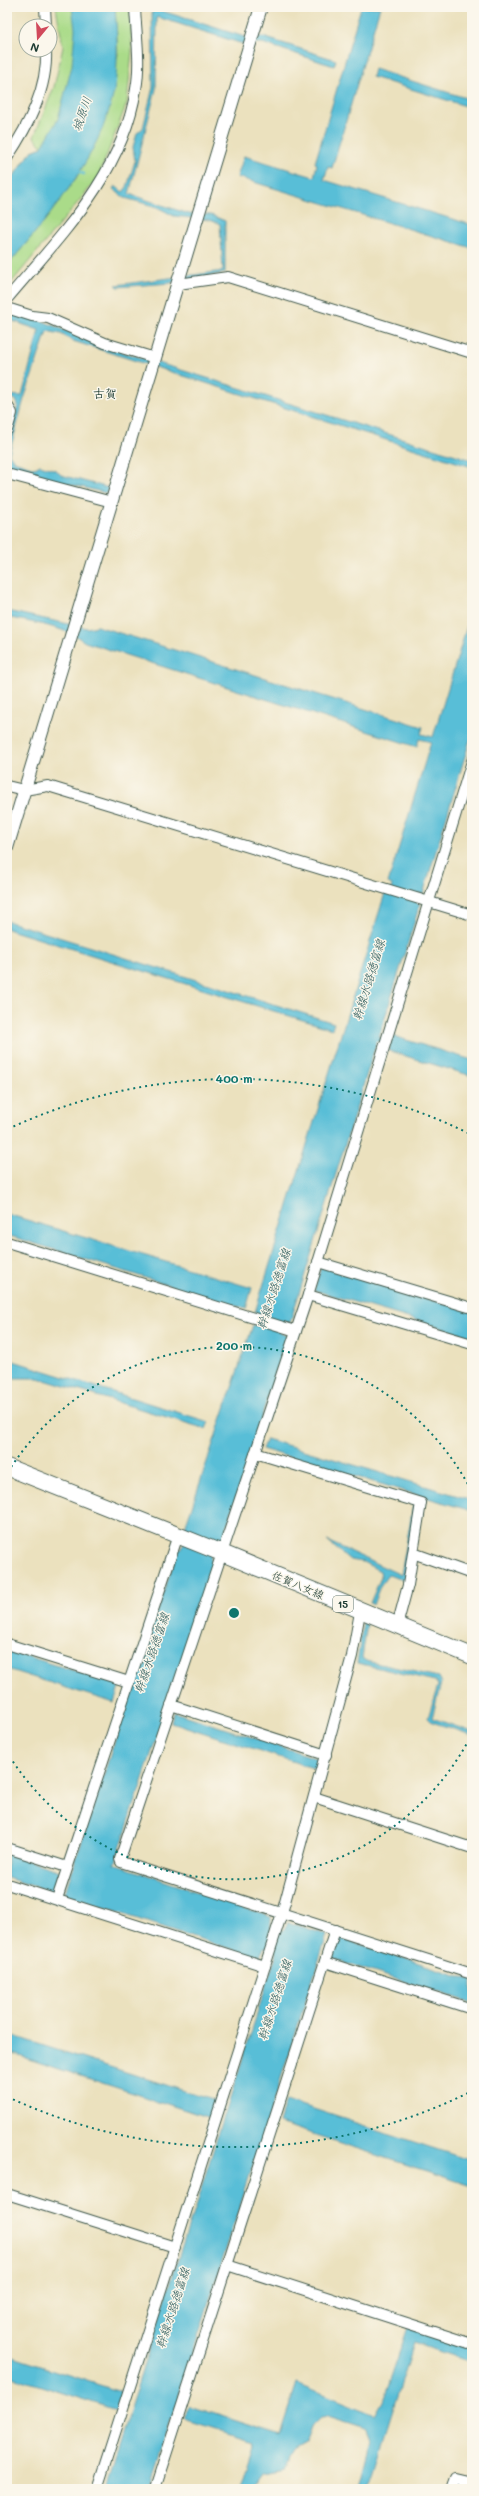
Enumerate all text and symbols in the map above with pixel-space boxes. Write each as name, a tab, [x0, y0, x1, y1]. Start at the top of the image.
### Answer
north arrow	[18, 18, 58, 58]
text: N	[28, 40, 41, 56]
water label: 城原川	[68, 94, 94, 133]
district label: 古賀	[93, 385, 117, 401]
water label: 幹線水路徳富線	[348, 936, 388, 1022]
text: 400 m	[216, 1070, 252, 1086]
water label: 幹線水路徳富線	[252, 1245, 294, 1331]
text: 200 m	[216, 1337, 252, 1353]
street label: 佐賀八女線	[270, 1567, 326, 1602]
road number: 15	[333, 1596, 353, 1612]
centre of rings	[227, 1606, 241, 1620]
water label: 幹線水路徳富線	[130, 1609, 173, 1695]
water label: 幹線水路徳富線	[253, 1956, 295, 2042]
water label: 幹線水路徳富線	[151, 2264, 193, 2350]

